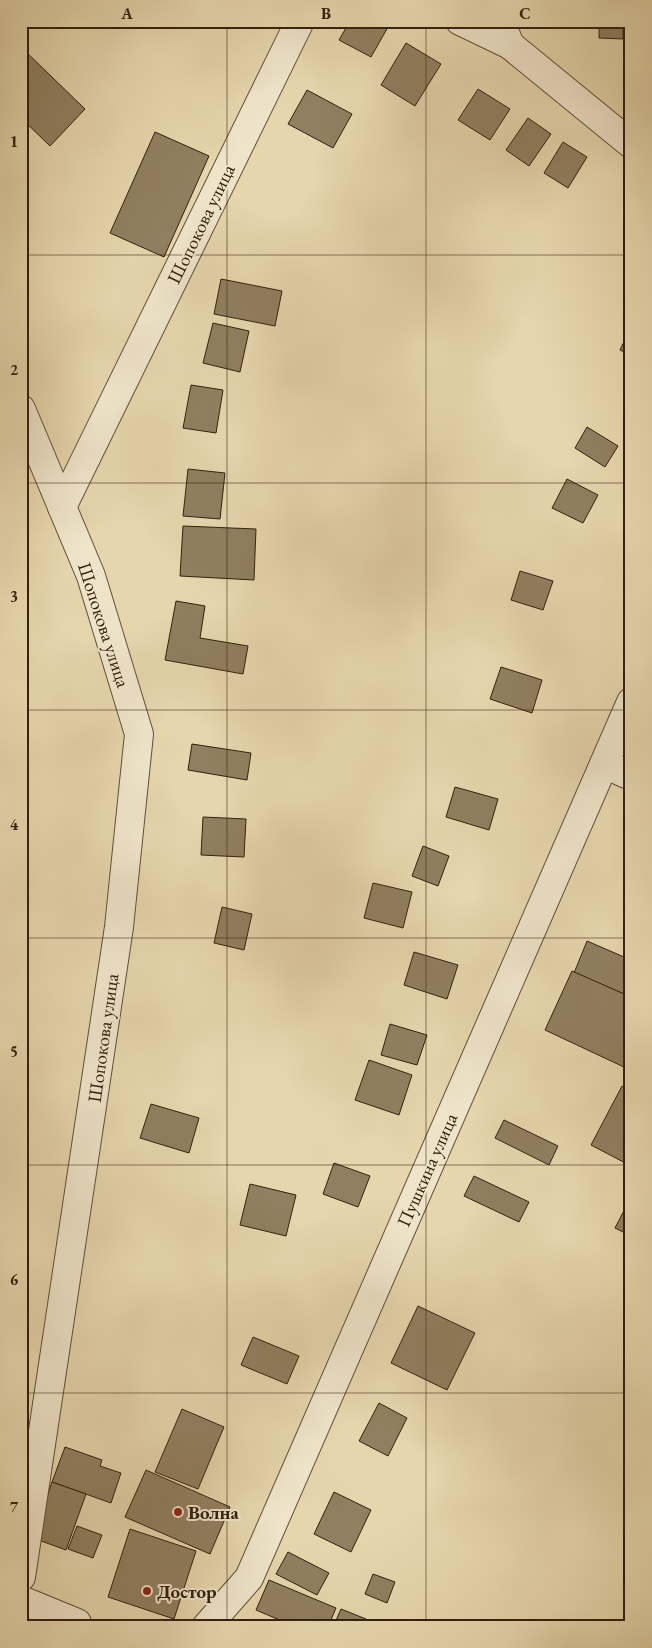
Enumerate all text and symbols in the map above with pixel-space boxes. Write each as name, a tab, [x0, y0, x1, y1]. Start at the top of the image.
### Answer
text: A	[120, 3, 133, 24]
text: B	[321, 3, 331, 24]
text: C	[519, 3, 531, 24]
text: 1	[10, 131, 18, 152]
street label: Шопокова улица	[161, 160, 241, 288]
text: 2	[10, 359, 19, 380]
street label: Шопокова улица	[72, 559, 136, 691]
text: 3	[10, 586, 18, 607]
text: 4	[10, 814, 19, 835]
street label: Шопокова улица	[82, 972, 124, 1104]
text: 5	[10, 1041, 18, 1062]
street label: Пушкина улица	[391, 1109, 463, 1231]
text: 6	[10, 1269, 19, 1290]
text: 7	[10, 1496, 19, 1517]
place label: Волна	[188, 1500, 239, 1525]
marker: Волна	[172, 1506, 184, 1518]
place label: Достор	[157, 1579, 217, 1604]
marker: Достор	[141, 1585, 153, 1597]

